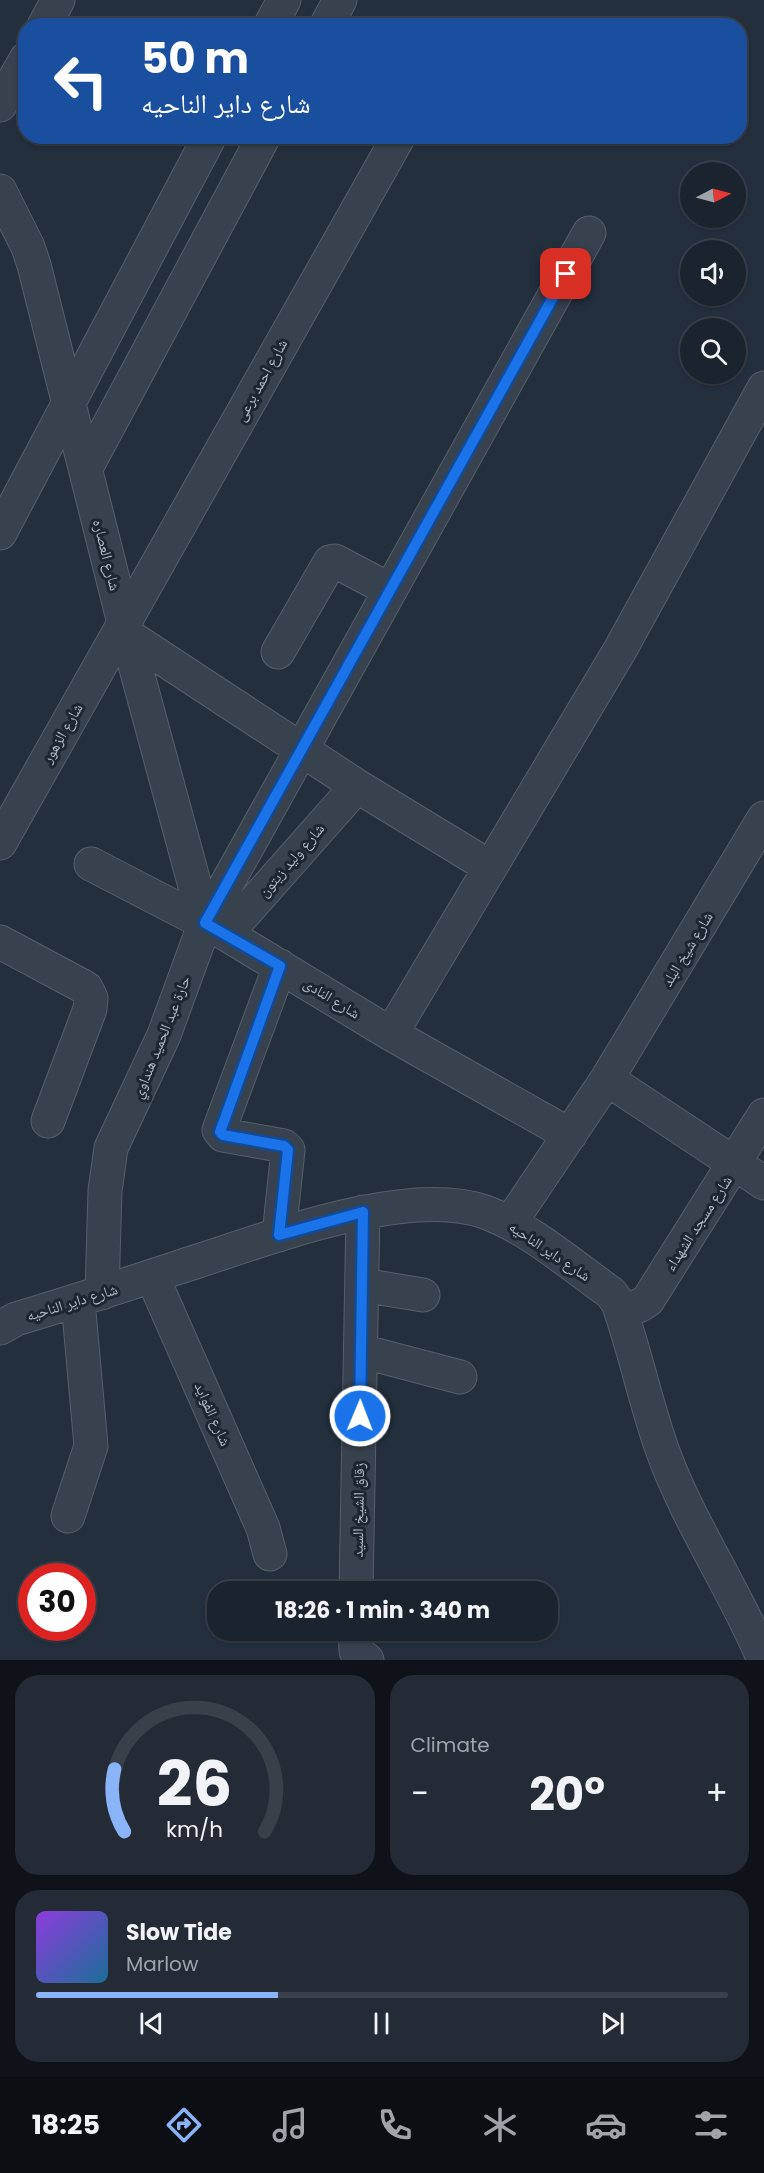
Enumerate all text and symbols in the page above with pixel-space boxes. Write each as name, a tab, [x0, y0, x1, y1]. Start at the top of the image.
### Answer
text: 50 m	[141, 29, 249, 88]
icon: left	[42, 42, 120, 120]
text: شارع داير الناحيه	[141, 85, 310, 122]
north arrow	[680, 162, 746, 228]
map controls	[680, 162, 746, 384]
button: sound	[680, 240, 746, 306]
pin	[540, 248, 591, 299]
icon: arrive	[549, 257, 582, 290]
button: search	[680, 318, 746, 384]
street label: شارع احمد برعى	[230, 335, 292, 425]
street label: شارع العصاره	[88, 517, 126, 593]
street label: شارع الزهور	[36, 699, 88, 768]
street label: شارع وليد زيتون	[253, 819, 329, 901]
street label: شارع شيخ البلد	[656, 908, 718, 990]
street label: حارة عبد الحميد هنداوي	[127, 972, 197, 1102]
street label: شارع النادى	[300, 972, 364, 1024]
street label: شارع مسجد الشهداء	[659, 1171, 737, 1275]
street label: شارع داير الناحيه	[505, 1216, 595, 1286]
street label: شارع داير الناحيه	[24, 1278, 120, 1326]
street label: شارع الفوايد	[190, 1379, 236, 1449]
position arrow	[328, 1384, 392, 1448]
street label: زقاق الشيخ السيد	[347, 1462, 369, 1558]
speed limit sign: 30	[18, 1563, 96, 1641]
text: 18:26 · 1 min · 340 m	[275, 1595, 490, 1626]
text: Climate	[411, 1731, 490, 1759]
text: 26	[157, 1740, 232, 1828]
text: 20°	[529, 1763, 605, 1826]
text: −	[411, 1770, 429, 1817]
text: +	[705, 1770, 728, 1817]
text: km/h	[166, 1814, 223, 1845]
text: Slow Tide	[126, 1917, 232, 1948]
text: Marlow	[126, 1950, 198, 1978]
icon: previous	[135, 2007, 168, 2040]
icon: pause	[365, 2007, 398, 2040]
icon: next	[596, 2007, 629, 2040]
icon: directions	[163, 2104, 205, 2146]
icon: music	[269, 2104, 311, 2146]
icon: phone	[374, 2104, 416, 2146]
icon: climate	[479, 2104, 521, 2146]
icon: car	[585, 2104, 627, 2146]
icon: filters	[690, 2104, 732, 2146]
text: 18:25	[32, 2106, 100, 2143]

